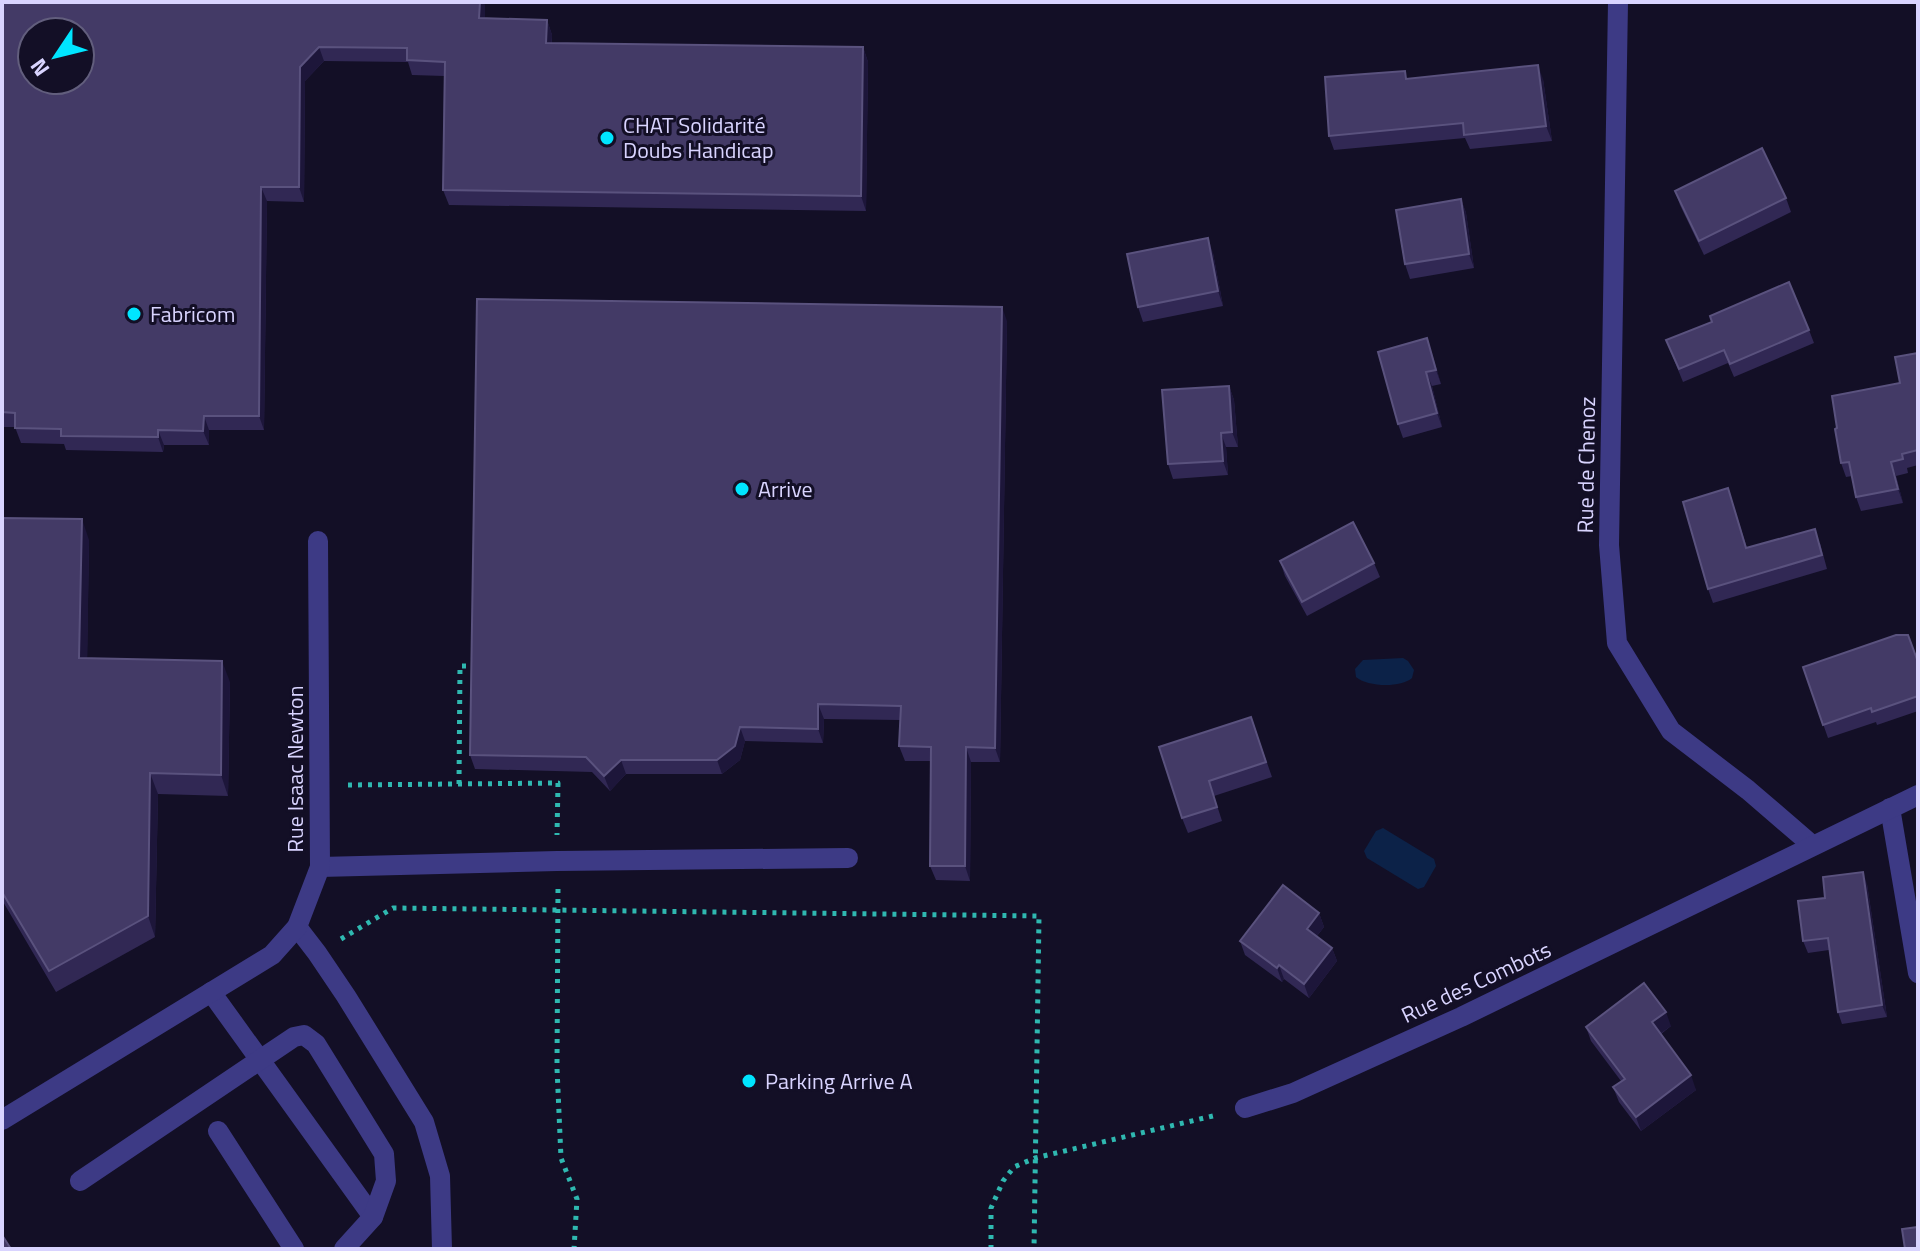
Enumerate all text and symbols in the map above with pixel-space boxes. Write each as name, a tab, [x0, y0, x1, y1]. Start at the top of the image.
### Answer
north arrow	[16, 16, 96, 96]
text: N	[21, 51, 58, 83]
place label: CHAT Solidarité Doubs Handicap	[623, 108, 773, 167]
marker: CHAT Solidarité Doubs Handicap	[598, 129, 616, 147]
place label: Fabricom	[150, 297, 235, 331]
marker: Fabricom	[125, 305, 143, 323]
street label: Rue de Chenoz	[1568, 396, 1604, 534]
place label: Arrive	[758, 472, 813, 506]
marker: Arrive	[733, 480, 751, 498]
street label: Rue Isaac Newton	[278, 686, 312, 852]
street label: Rue des Combots	[1396, 932, 1556, 1032]
place label: Parking Arrive A	[765, 1064, 913, 1098]
marker: Parking Arrive A	[740, 1072, 758, 1090]

